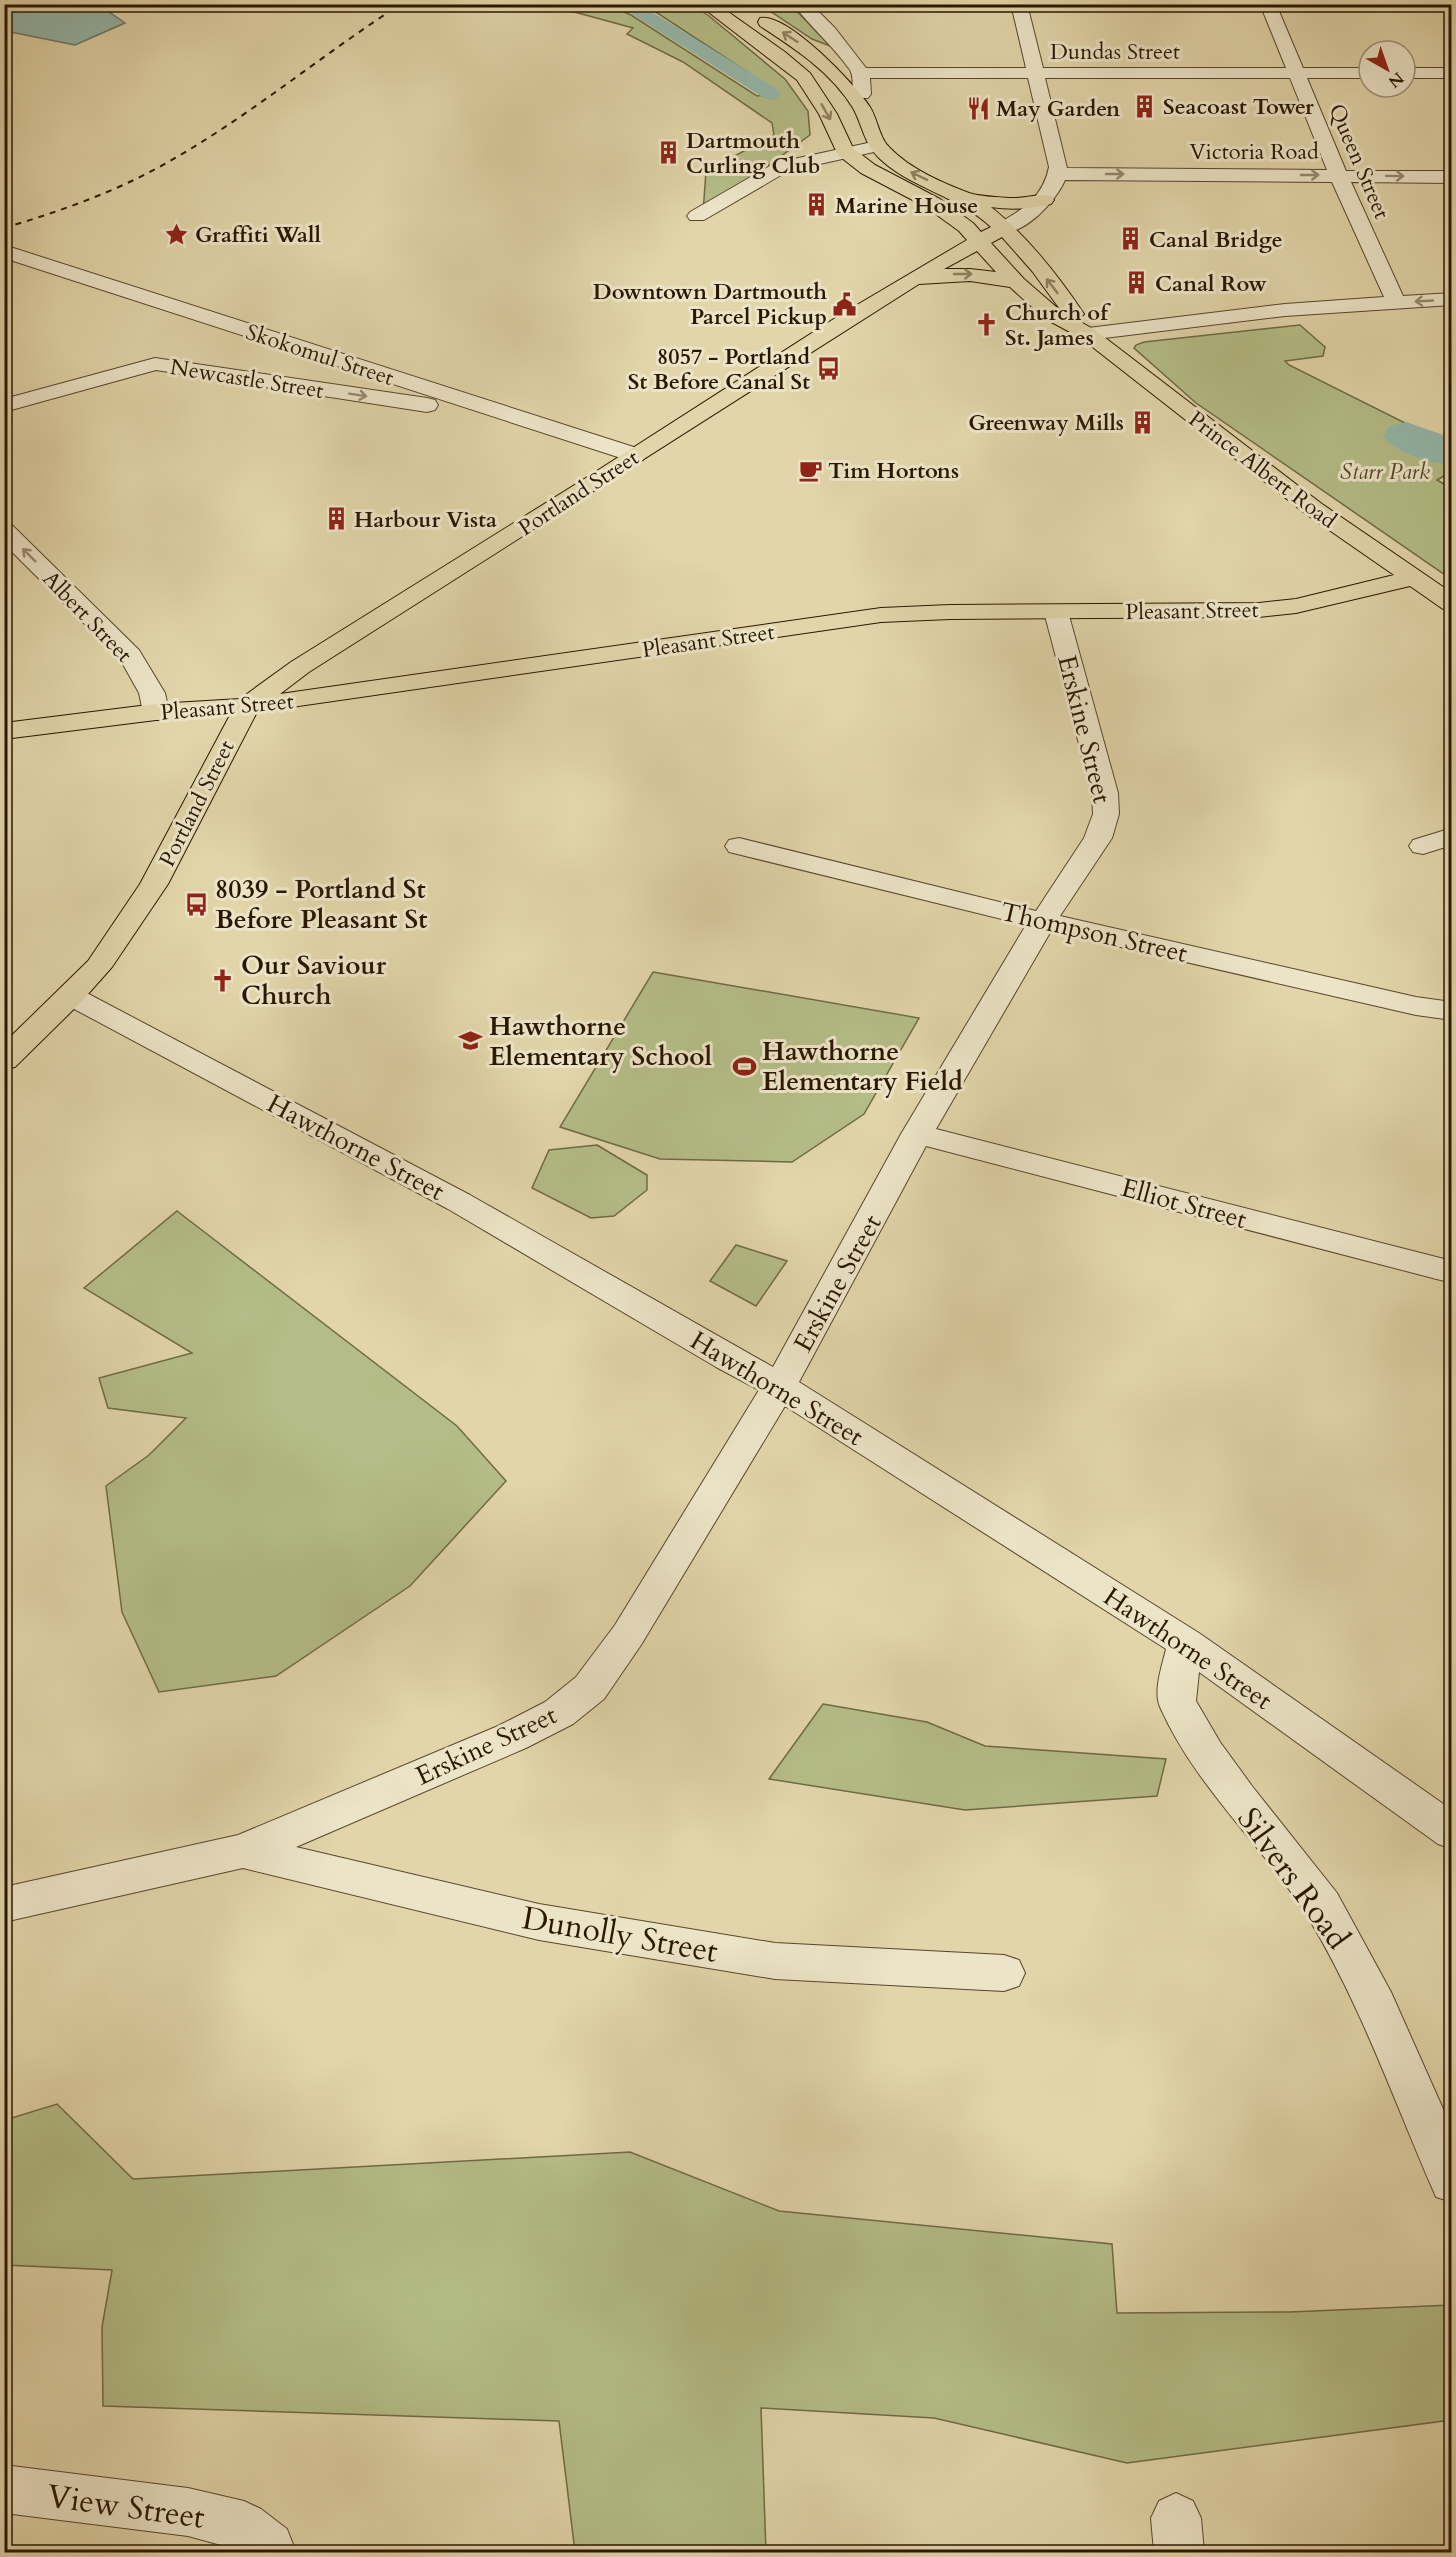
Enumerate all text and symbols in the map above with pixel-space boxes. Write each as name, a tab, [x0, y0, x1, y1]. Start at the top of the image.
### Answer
one-way arrow	[782, 31, 798, 43]
street label: Dundas Street	[1050, 37, 1180, 67]
north arrow	[1357, 39, 1417, 99]
text: N	[1384, 67, 1408, 93]
place label: Seacoast Tower	[1163, 92, 1314, 122]
building icon: Seacoast Tower	[1132, 93, 1158, 119]
place label: May Garden	[996, 94, 1120, 124]
restaurant icon: May Garden	[965, 95, 991, 121]
street label: Queen Street	[1321, 99, 1397, 224]
one-way arrow	[820, 103, 832, 120]
place label: Dartmouth Curling Club	[686, 126, 820, 181]
street label: Victoria Road	[1189, 137, 1319, 167]
building icon: Dartmouth Curling Club	[655, 140, 681, 166]
one-way arrow	[1105, 168, 1125, 180]
one-way arrow	[911, 169, 929, 181]
one-way arrow	[1300, 170, 1320, 181]
one-way arrow	[1385, 170, 1405, 182]
place label: Marine House	[835, 191, 978, 221]
building icon: Marine House	[804, 192, 830, 218]
place label: Graffiti Wall	[195, 220, 321, 250]
place icon: Graffiti Wall	[164, 221, 190, 247]
place label: Canal Bridge	[1149, 225, 1283, 255]
building icon: Canal Bridge	[1118, 226, 1144, 252]
one-way arrow	[952, 268, 972, 280]
place label: Canal Row	[1155, 269, 1267, 299]
building icon: Canal Row	[1124, 270, 1150, 296]
place label: Downtown Dartmouth Parcel Pickup	[593, 277, 827, 332]
one-way arrow	[1046, 278, 1059, 294]
public building icon: Downtown Dartmouth Parcel Pickup	[832, 291, 858, 317]
one-way arrow	[1414, 295, 1434, 306]
place label: Church of St. James	[1005, 298, 1111, 353]
church icon: Church of St. James	[974, 312, 1000, 338]
street label: Skokomul Street	[242, 317, 397, 393]
place label: 8057 - Portland St Before Canal St	[628, 342, 810, 397]
street label: Newcastle Street	[168, 352, 326, 406]
bus stop icon: 8057 - Portland St Before Canal St	[815, 356, 841, 382]
one-way arrow	[348, 390, 368, 401]
street label: Prince Albert Road	[1182, 404, 1343, 535]
place label: Greenway Mills	[968, 408, 1124, 438]
building icon: Greenway Mills	[1129, 409, 1155, 435]
street label: Portland Street	[512, 443, 645, 543]
place label: Tim Hortons	[828, 456, 959, 486]
cafe icon: Tim Hortons	[797, 457, 823, 483]
park label: Starr Park	[1340, 457, 1430, 487]
place label: Harbour Vista	[354, 505, 497, 535]
building icon: Harbour Vista	[323, 506, 349, 532]
one-way arrow	[22, 547, 37, 562]
street label: Albert Street	[36, 564, 139, 669]
street label: Pleasant Street	[1125, 595, 1259, 627]
street label: Pleasant Street	[640, 617, 776, 665]
street label: Erskine Street	[1049, 651, 1120, 807]
street label: Pleasant Street	[159, 686, 295, 728]
street label: Portland Street	[152, 735, 242, 872]
place label: 8039 - Portland St Before Pleasant St	[215, 872, 427, 937]
bus stop icon: 8039 - Portland St Before Pleasant St	[184, 891, 210, 917]
street label: Thompson Street	[997, 894, 1191, 971]
place label: Our Saviour Church	[241, 948, 387, 1013]
church icon: Our Saviour Church	[210, 967, 236, 993]
place label: Hawthorne Elementary School	[489, 1009, 713, 1074]
school or university icon: Hawthorne Elementary School	[458, 1028, 484, 1054]
place label: Hawthorne Elementary Field	[762, 1034, 963, 1099]
sports icon: Hawthorne Elementary Field	[731, 1053, 757, 1079]
street label: Hawthorne Street	[261, 1086, 450, 1209]
street label: Elliot Street	[1117, 1170, 1250, 1237]
street label: Erskine Street	[785, 1208, 889, 1358]
street label: Hawthorne Street	[684, 1323, 870, 1454]
street label: Hawthorne Street	[1097, 1579, 1279, 1718]
street label: Erskine Street	[410, 1698, 562, 1793]
street label: Silvers Road	[1227, 1799, 1360, 1958]
street label: Dunolly Street	[519, 1896, 721, 1974]
street label: View Street	[44, 2474, 207, 2540]

